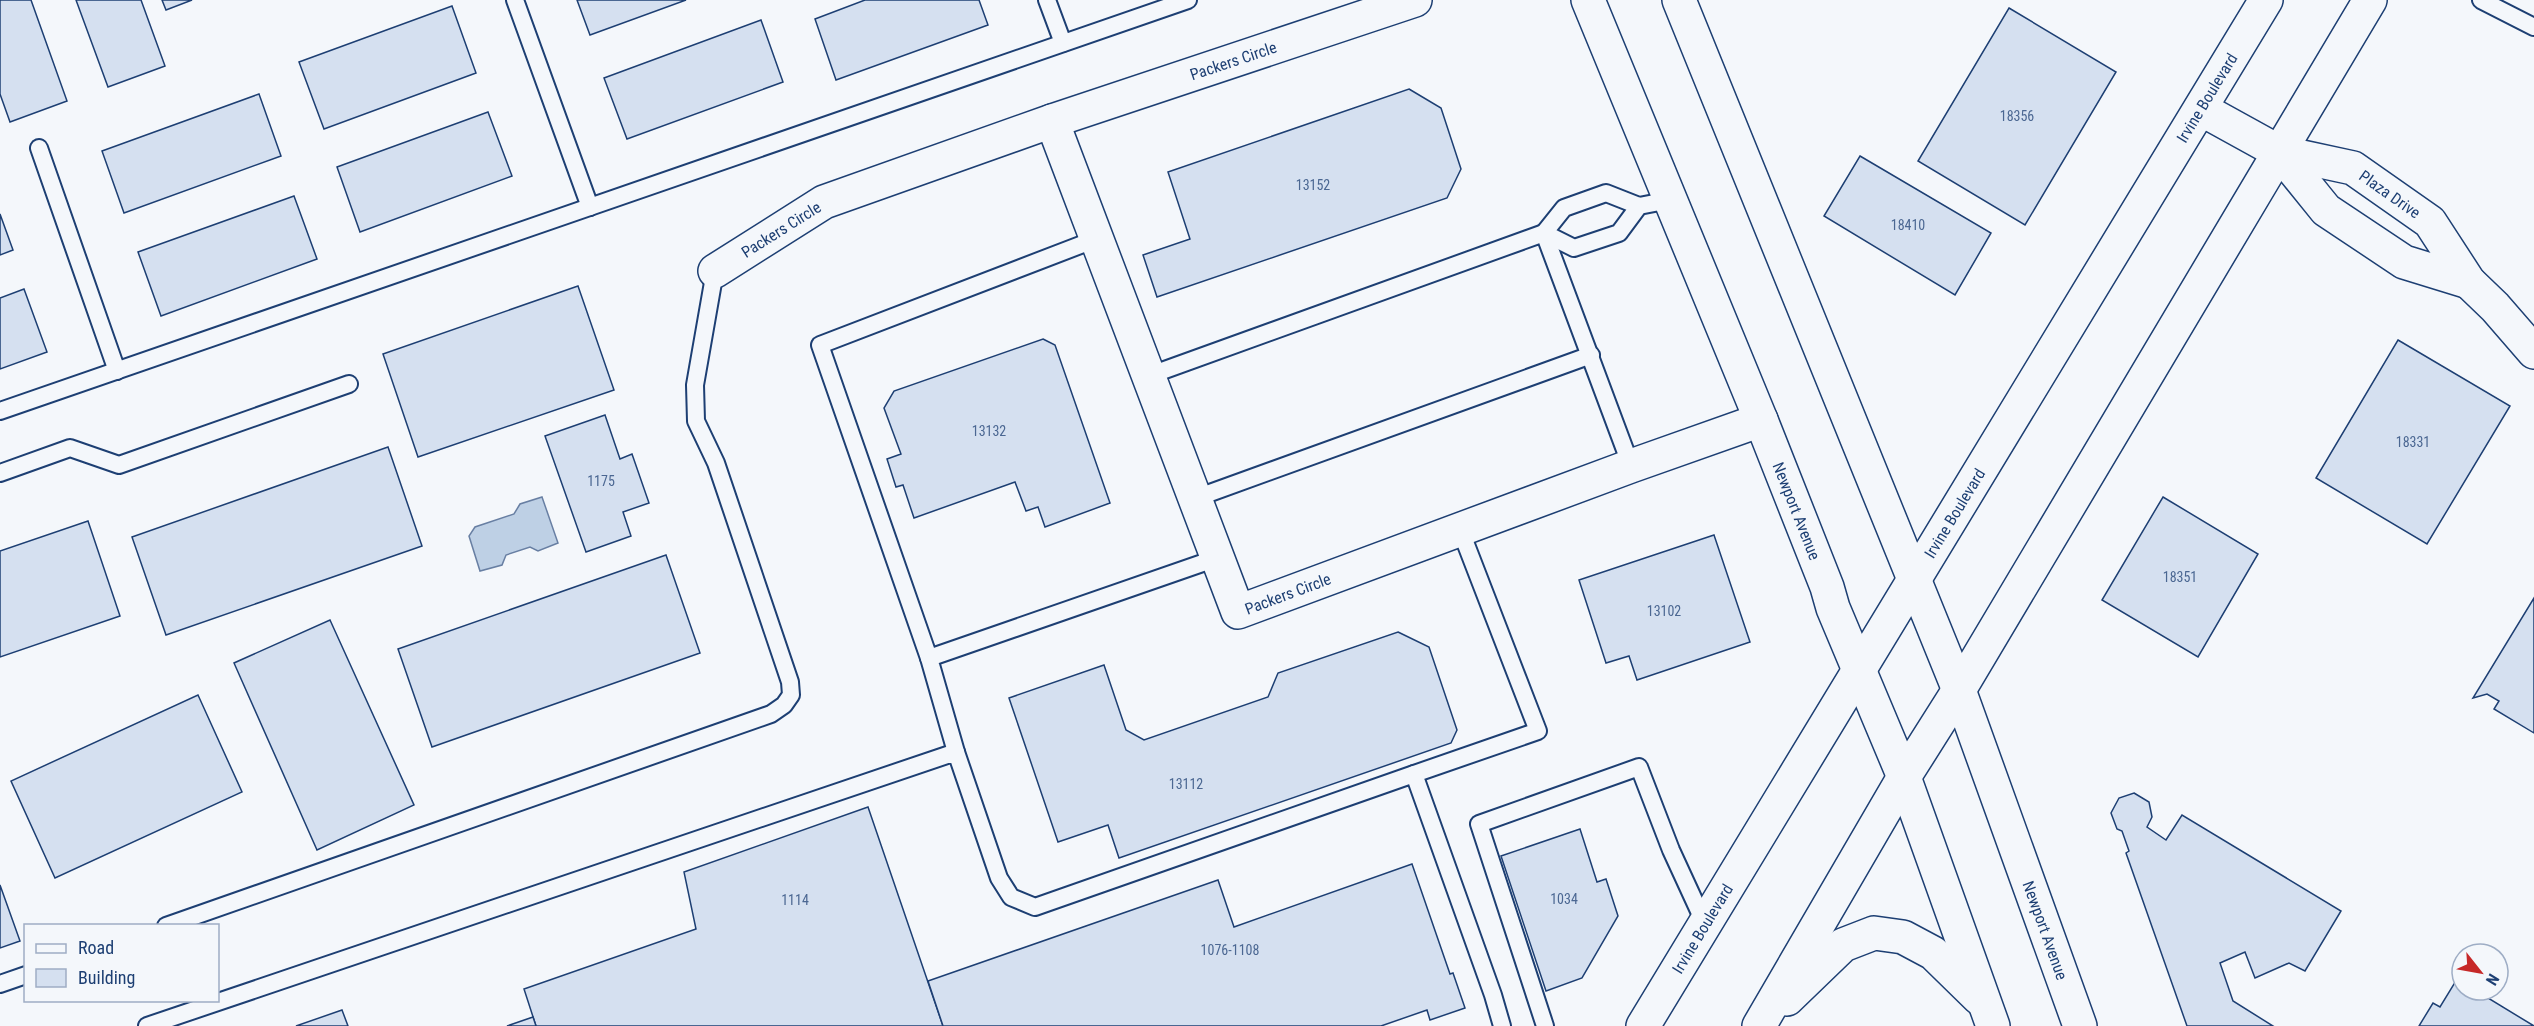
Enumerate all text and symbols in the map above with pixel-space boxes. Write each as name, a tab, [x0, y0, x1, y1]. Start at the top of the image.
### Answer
street label: Packers Circle	[1188, 38, 1279, 84]
street label: Irvine Boulevard	[2173, 50, 2241, 146]
house number: 18356	[2000, 108, 2034, 124]
street label: Plaza Drive	[2355, 166, 2424, 222]
house number: 13152	[1296, 177, 1330, 193]
street label: Packers Circle	[738, 198, 824, 262]
house number: 18410	[1891, 217, 1925, 233]
house number: 13132	[972, 423, 1006, 439]
house number: 18331	[2396, 434, 2430, 450]
street label: Newport Avenue	[1769, 459, 1824, 563]
street label: Irvine Boulevard	[1920, 465, 1989, 562]
house number: 1175	[587, 473, 615, 489]
street label: Packers Circle	[1242, 569, 1333, 619]
house number: 18351	[2163, 569, 2197, 585]
house number: 13102	[1647, 603, 1681, 619]
house number: 13112	[1169, 776, 1203, 792]
street label: Newport Avenue	[2019, 879, 2072, 982]
street label: Irvine Boulevard	[1668, 881, 1737, 977]
house number: 1034	[1550, 891, 1578, 907]
house number: 1114	[781, 892, 809, 908]
legend	[24, 924, 219, 1002]
text: Road	[78, 937, 114, 958]
house number: 1076-1108	[1201, 942, 1259, 958]
north arrow	[2450, 942, 2510, 1002]
text: Building	[78, 967, 135, 988]
text: N	[2482, 970, 2503, 989]

